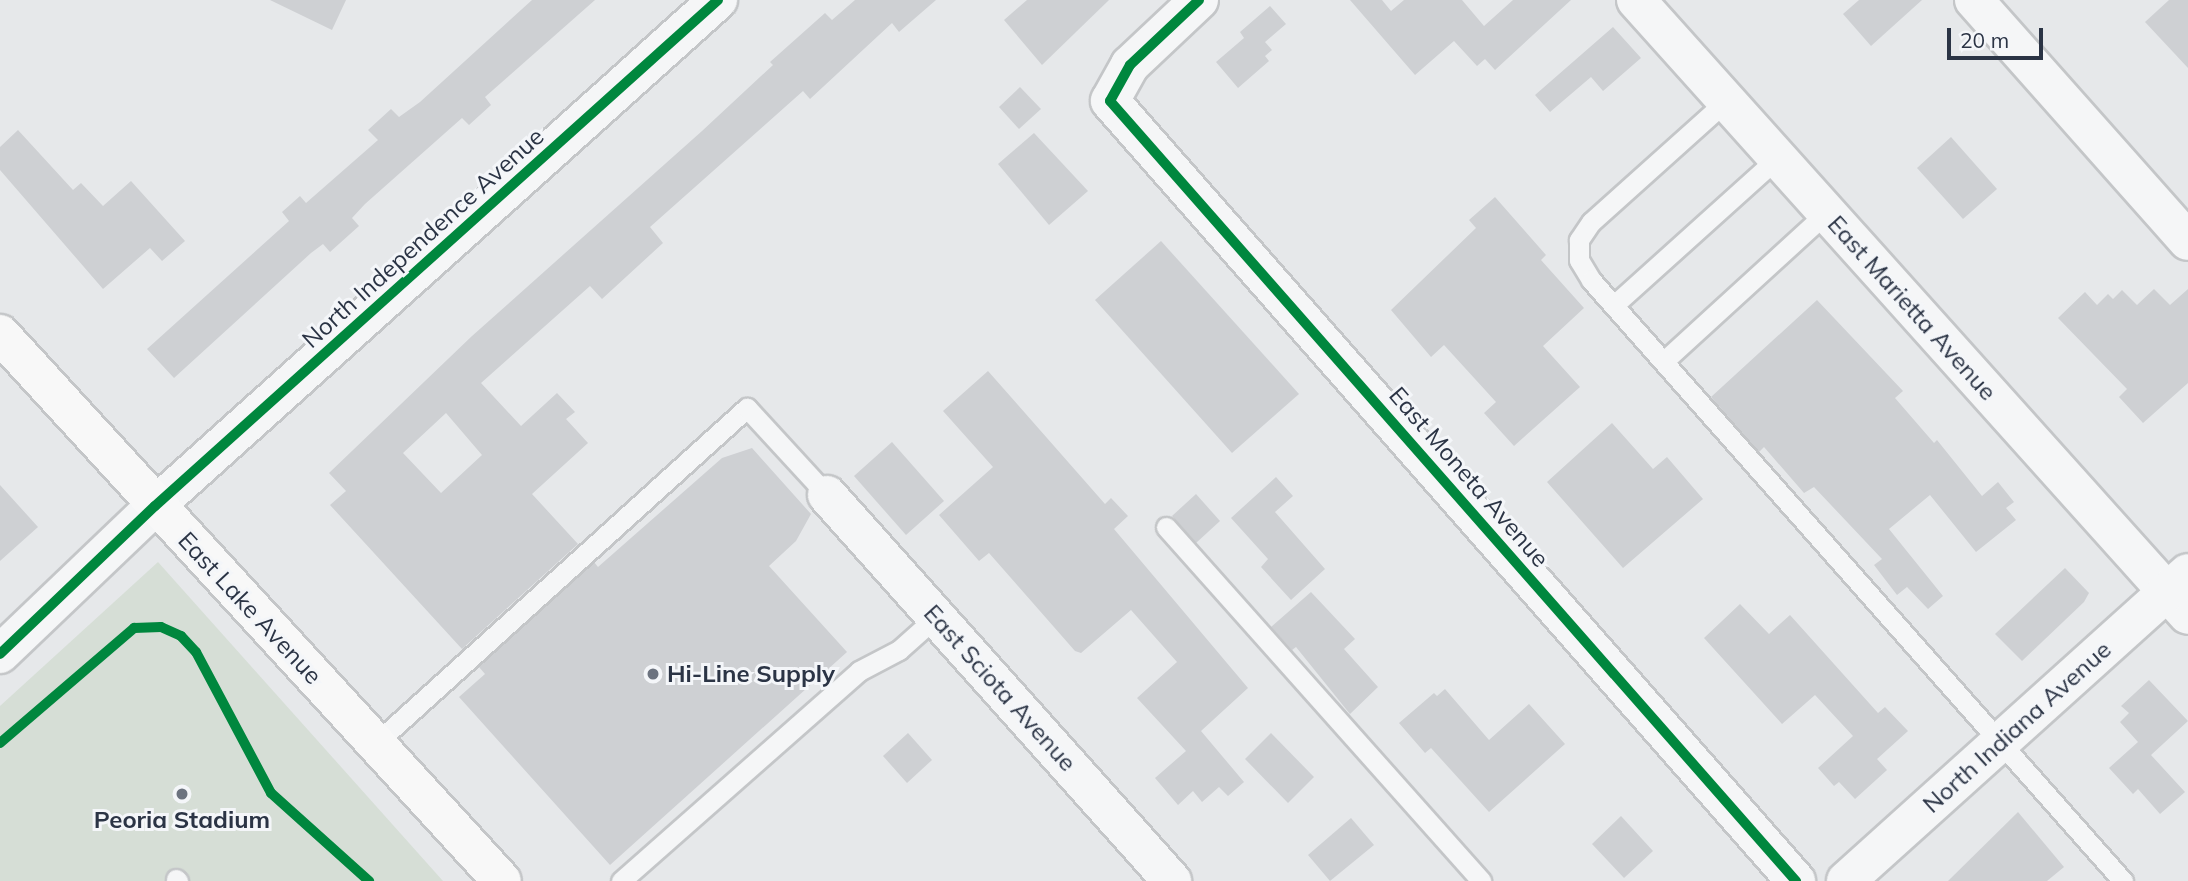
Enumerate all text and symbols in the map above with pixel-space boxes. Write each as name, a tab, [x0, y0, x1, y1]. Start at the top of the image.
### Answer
scale bar	[1950, 14, 2046, 58]
text: 20 m	[1960, 27, 2009, 53]
street label: North Independence Avenue	[296, 122, 550, 354]
street label: East Marietta Avenue	[1822, 210, 2002, 406]
street label: East Moneta Avenue	[1383, 381, 1555, 573]
street label: East Lake Avenue	[172, 526, 328, 690]
street label: East Sciota Avenue	[918, 599, 1082, 777]
street label: North Indiana Avenue	[1917, 635, 2117, 819]
place label: Hi-Line Supply	[667, 660, 835, 688]
marker: Hi-Line Supply	[645, 666, 661, 682]
marker: Peoria Stadium	[174, 786, 190, 802]
place label: Peoria Stadium	[94, 806, 270, 834]

